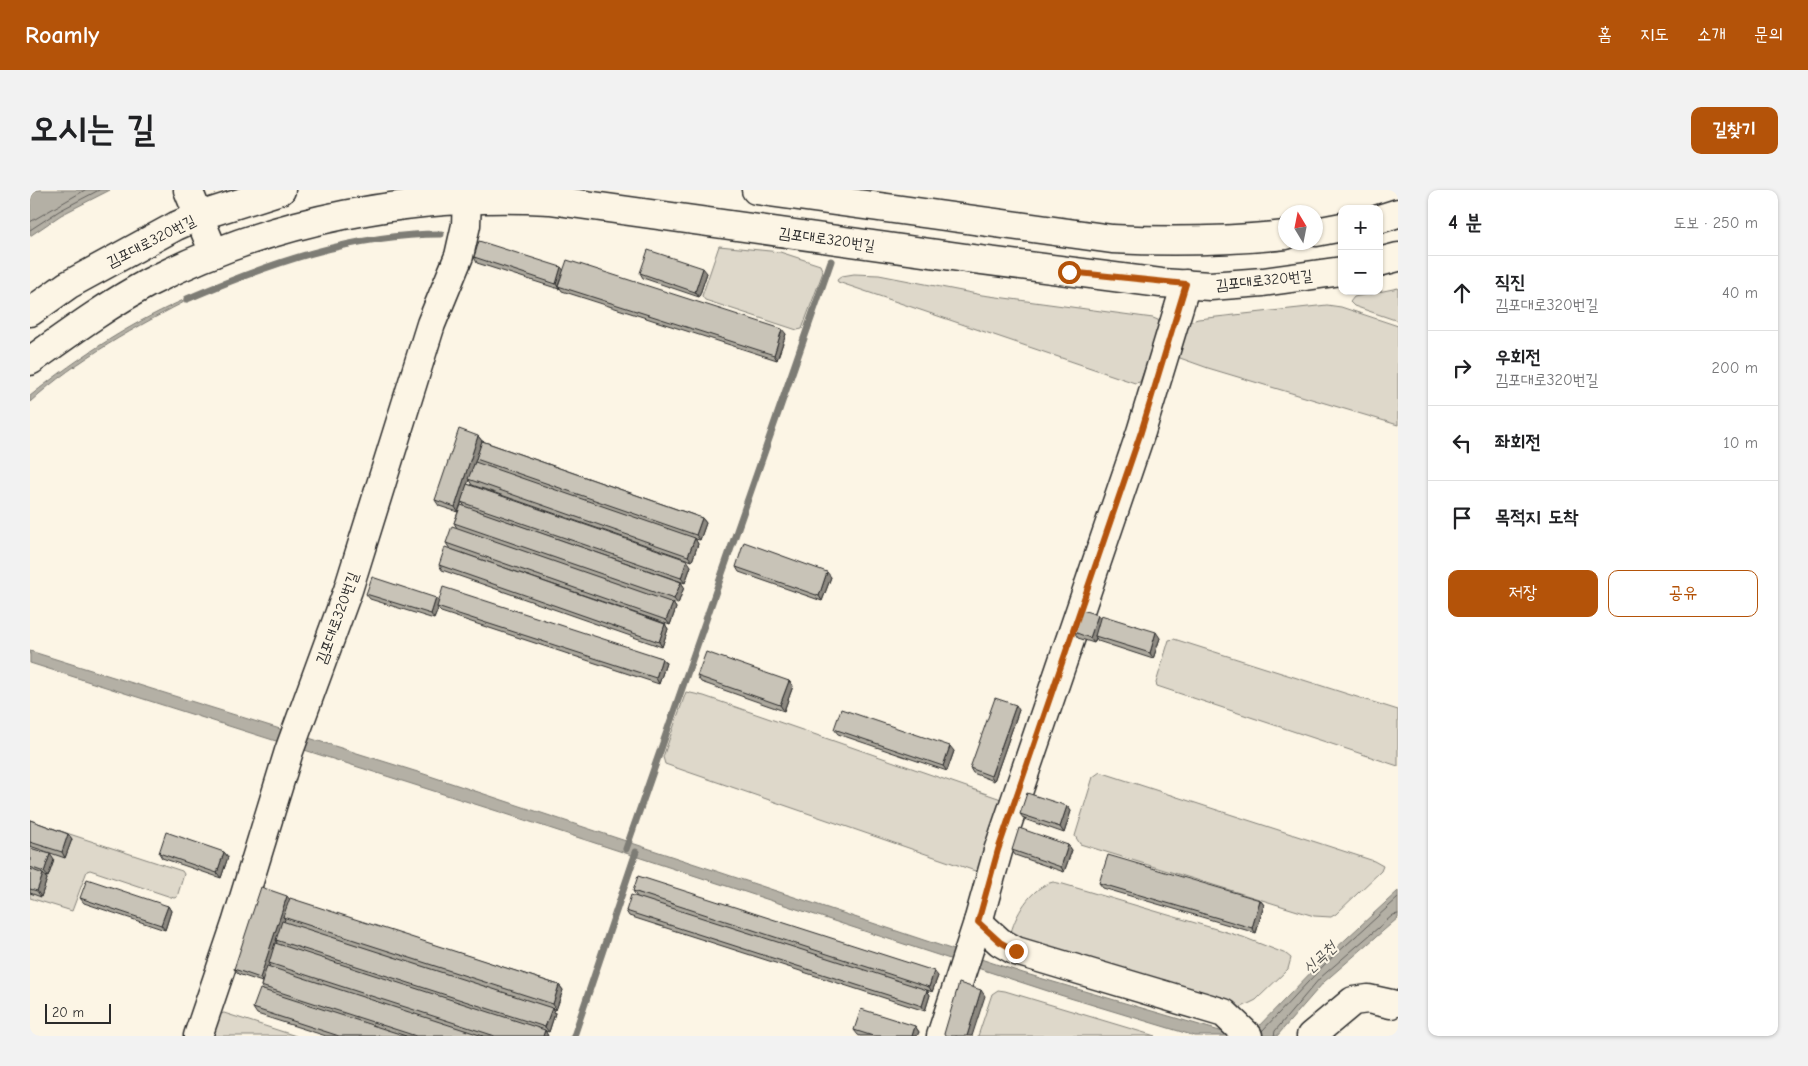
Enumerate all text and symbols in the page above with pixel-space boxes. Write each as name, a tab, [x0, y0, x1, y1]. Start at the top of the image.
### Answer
text: Roamly	[25, 21, 99, 49]
text: 홈	[1598, 24, 1612, 45]
text: 지도	[1640, 24, 1669, 45]
text: 소개	[1697, 24, 1726, 45]
text: 문의	[1754, 24, 1783, 45]
button: 길찾기	[1691, 107, 1778, 154]
text: 오시는 길	[30, 108, 155, 149]
north arrow	[1278, 205, 1323, 250]
map controls	[1338, 205, 1383, 295]
button: +	[1338, 205, 1383, 250]
text: 4 분	[1448, 210, 1482, 234]
street label: 김포대로320번길	[104, 211, 198, 271]
text: 도보 · 250 m	[1673, 214, 1758, 232]
street label: 김포대로320번길	[778, 223, 876, 255]
button: −	[1338, 250, 1383, 295]
route start	[1058, 261, 1081, 284]
street label: 김포대로320번길	[1215, 266, 1313, 294]
text: 직진	[1495, 271, 1526, 293]
icon: ahead	[1448, 279, 1476, 307]
text: 40 m	[1722, 284, 1758, 302]
text: 김포대로320번길	[1495, 296, 1598, 314]
text: 우회전	[1495, 346, 1541, 368]
icon: right	[1448, 354, 1476, 382]
text: 200 m	[1712, 359, 1758, 377]
text: 김포대로320번길	[1495, 371, 1598, 389]
icon: left	[1448, 429, 1476, 457]
text: 좌회전	[1495, 431, 1541, 453]
text: 10 m	[1723, 434, 1758, 452]
icon: arrive	[1448, 504, 1476, 532]
text: 목적지 도착	[1495, 506, 1578, 528]
street label: 김포대로320번길	[312, 569, 362, 667]
button: 저장	[1448, 570, 1598, 617]
button: 공유	[1608, 570, 1758, 617]
water label: 신곡천	[1299, 937, 1341, 977]
route end	[1005, 940, 1028, 963]
scale bar	[45, 1001, 111, 1024]
text: 20 m	[52, 1004, 84, 1021]

